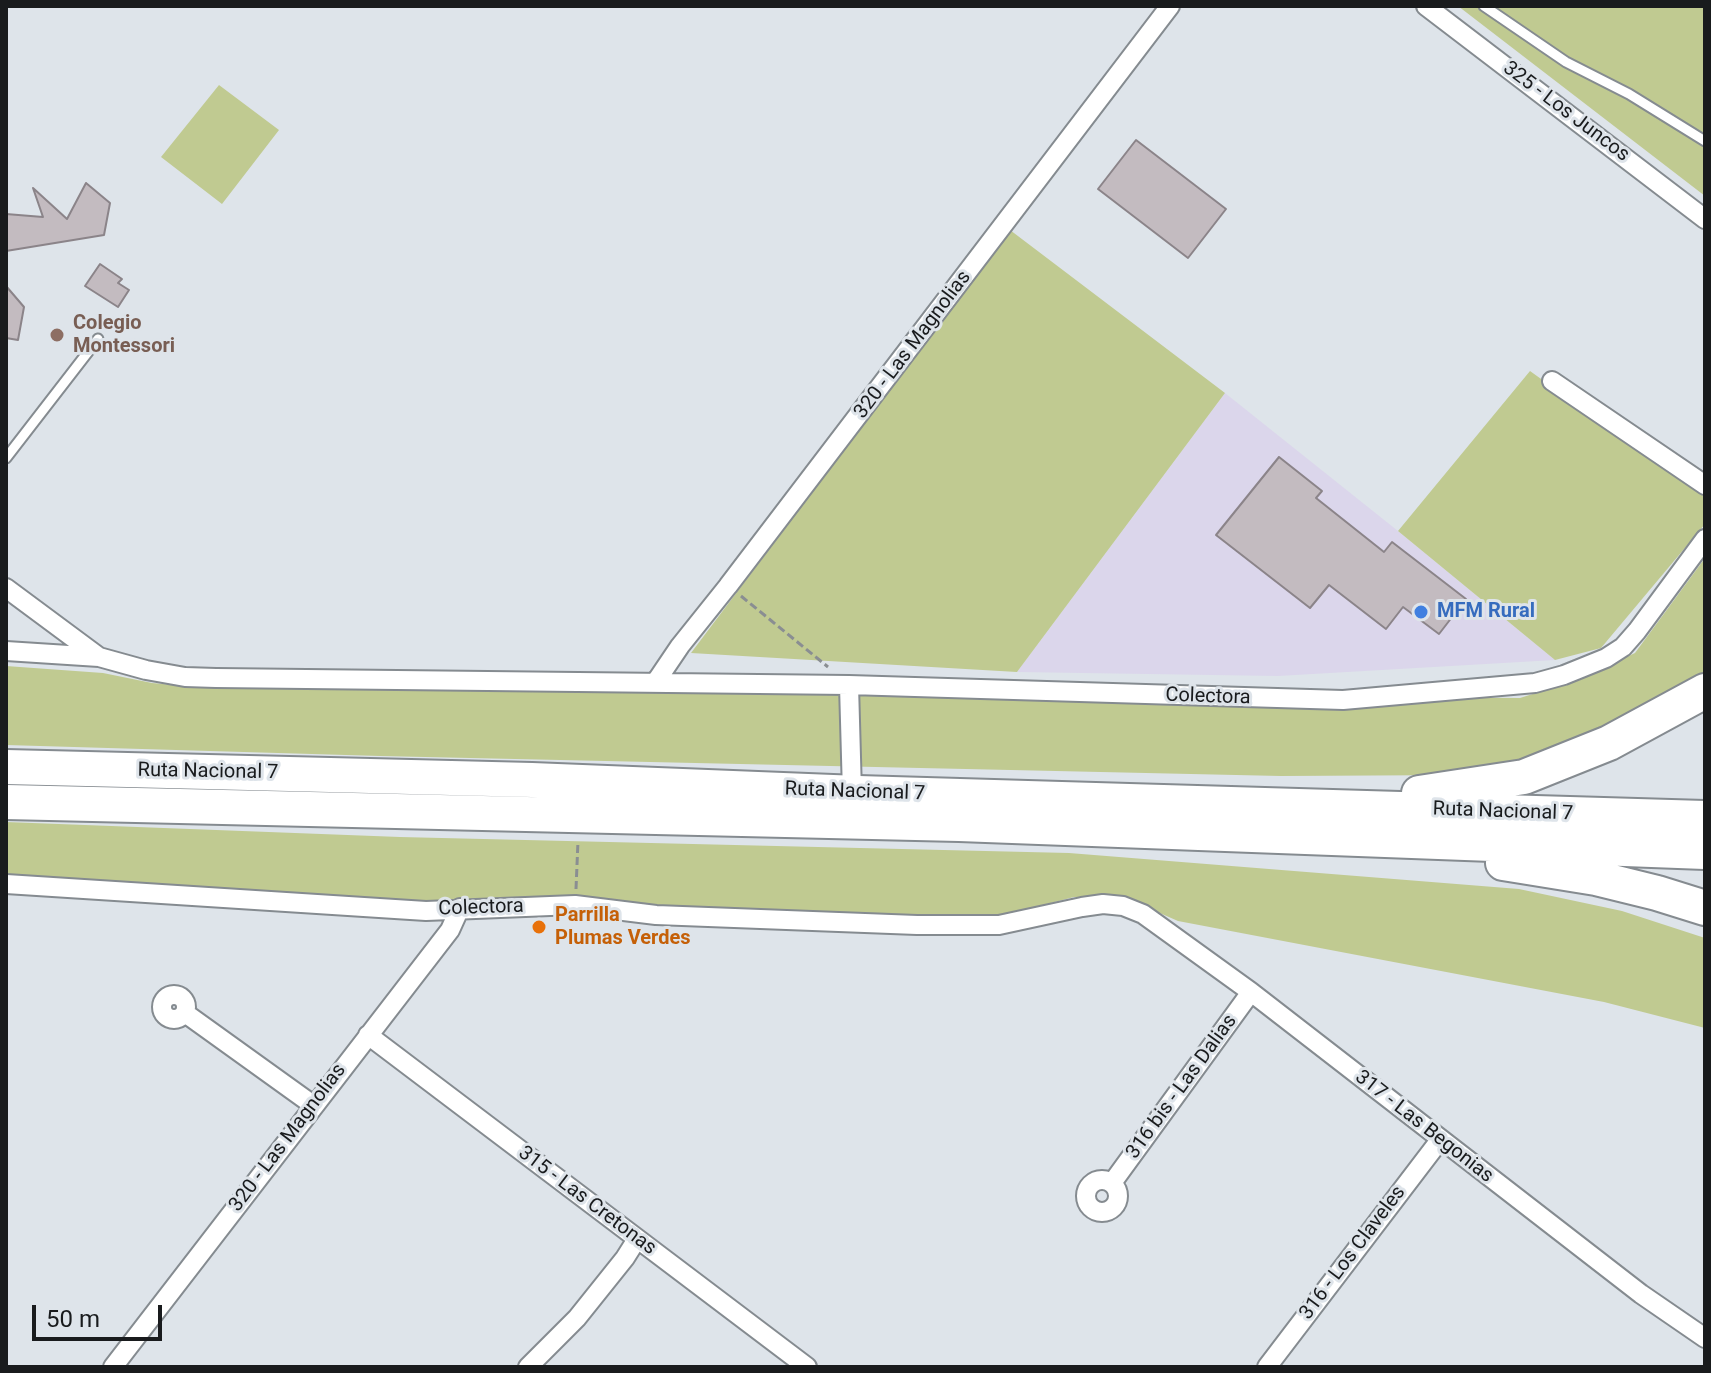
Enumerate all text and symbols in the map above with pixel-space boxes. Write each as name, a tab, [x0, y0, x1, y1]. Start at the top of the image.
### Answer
street label: 325 - Los Juncos	[1498, 57, 1634, 167]
street label: 320 - Las Magnolias	[850, 266, 976, 424]
place label: Colegio Montessori	[73, 312, 175, 359]
marker: Colegio Montessori	[48, 326, 66, 344]
place label: MFM Rural	[1437, 600, 1535, 624]
marker: MFM Rural	[1412, 603, 1430, 621]
street label: Colectora	[1165, 684, 1251, 710]
street label: Ruta Nacional 7	[137, 759, 279, 785]
street label: Ruta Nacional 7	[784, 778, 926, 806]
street label: Ruta Nacional 7	[1432, 798, 1574, 826]
street label: Colectora	[438, 895, 524, 921]
place label: Parrilla Plumas Verdes	[555, 904, 691, 951]
marker: Parrilla Plumas Verdes	[530, 918, 548, 936]
street label: 316 bis - Las Dalias	[1122, 1010, 1242, 1164]
street label: 320 - Las Magnolias	[225, 1059, 351, 1217]
street label: 317 - Las Begonias	[1350, 1066, 1498, 1188]
street label: 315 - Las Cretonas	[513, 1141, 661, 1261]
street label: 316 - Los Claveles	[1295, 1181, 1411, 1325]
scale bar	[36, 1289, 166, 1339]
text: 50 m	[46, 1305, 100, 1333]

